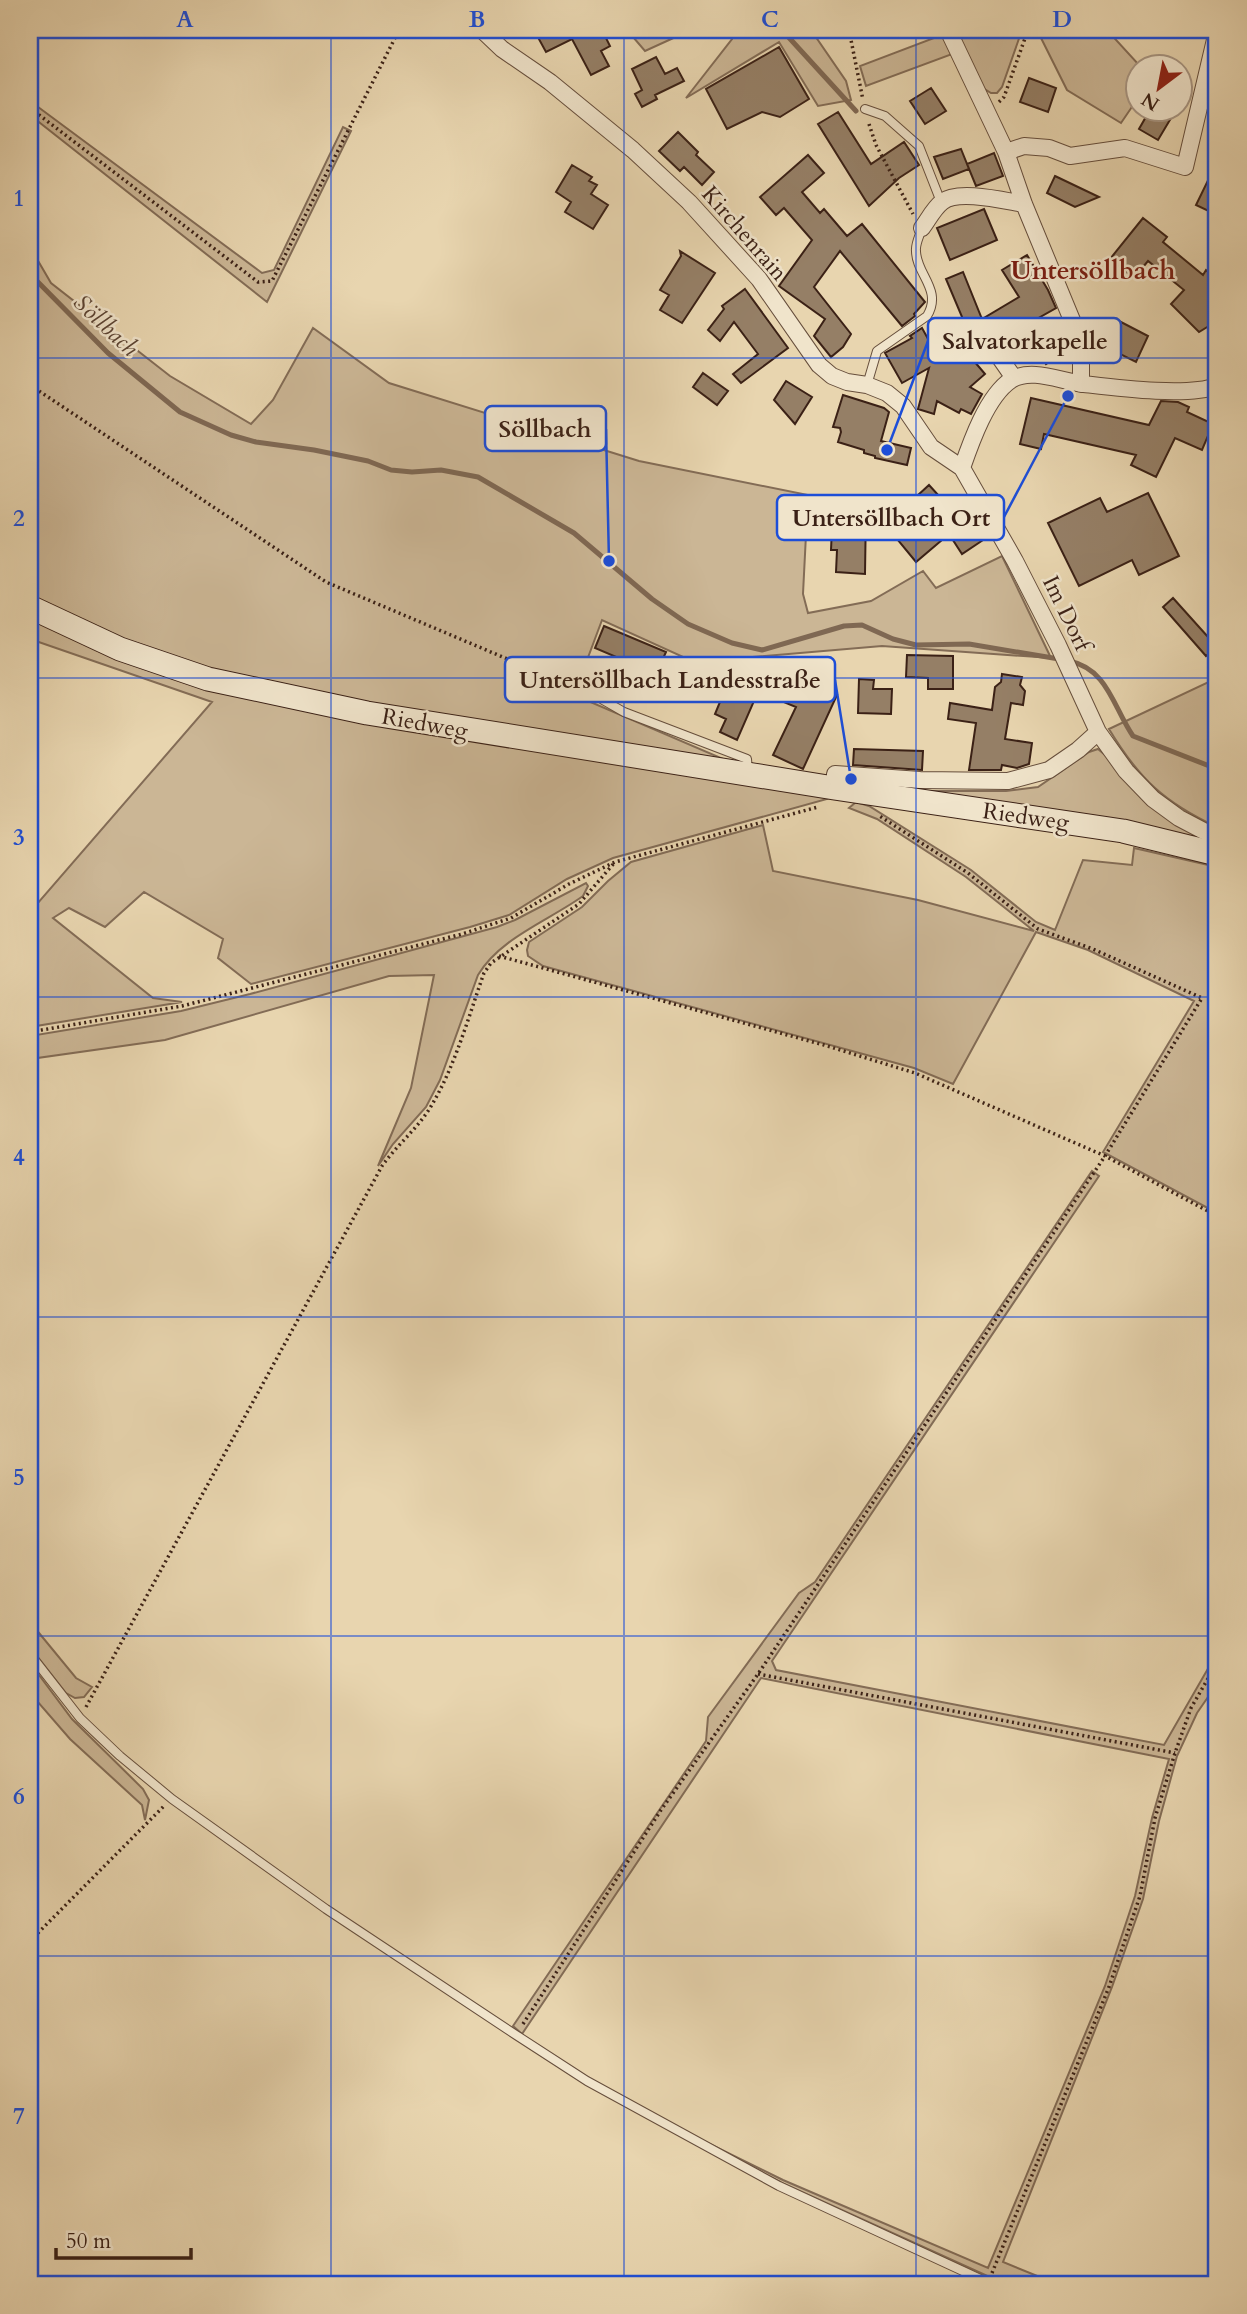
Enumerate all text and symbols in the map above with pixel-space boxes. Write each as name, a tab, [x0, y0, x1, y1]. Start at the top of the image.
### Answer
text: A	[176, 4, 194, 35]
text: B	[469, 4, 485, 35]
text: C	[761, 4, 779, 35]
text: D	[1052, 4, 1072, 35]
north arrow	[1124, 52, 1194, 122]
text: N	[1136, 86, 1164, 117]
street label: Kirchenrain	[695, 179, 795, 287]
text: 1	[13, 183, 25, 214]
district label: Untersöllbach	[1011, 253, 1175, 288]
water label: Söllbach	[66, 287, 146, 364]
callout: Salvatorkapelle	[928, 318, 1121, 363]
text: Salvatorkapelle	[942, 325, 1108, 358]
callout: Söllbach	[485, 406, 606, 451]
text: Söllbach	[499, 413, 592, 446]
callout: Untersöllbach Ort	[777, 495, 1004, 540]
text: Untersöllbach Ort	[792, 502, 991, 535]
text: 2	[13, 503, 25, 534]
street label: Im Dorf	[1035, 570, 1100, 660]
callout: Untersöllbach Landesstraße	[505, 657, 835, 702]
text: Untersöllbach Landesstraße	[519, 664, 821, 697]
street label: Riedweg	[379, 701, 470, 746]
street label: Riedweg	[981, 795, 1071, 838]
text: 3	[13, 822, 25, 853]
text: 4	[13, 1142, 25, 1173]
text: 5	[13, 1462, 25, 1493]
text: 6	[13, 1781, 25, 1812]
text: 7	[13, 2101, 25, 2132]
scale bar	[56, 2216, 191, 2260]
text: 50 m	[66, 2227, 111, 2256]

